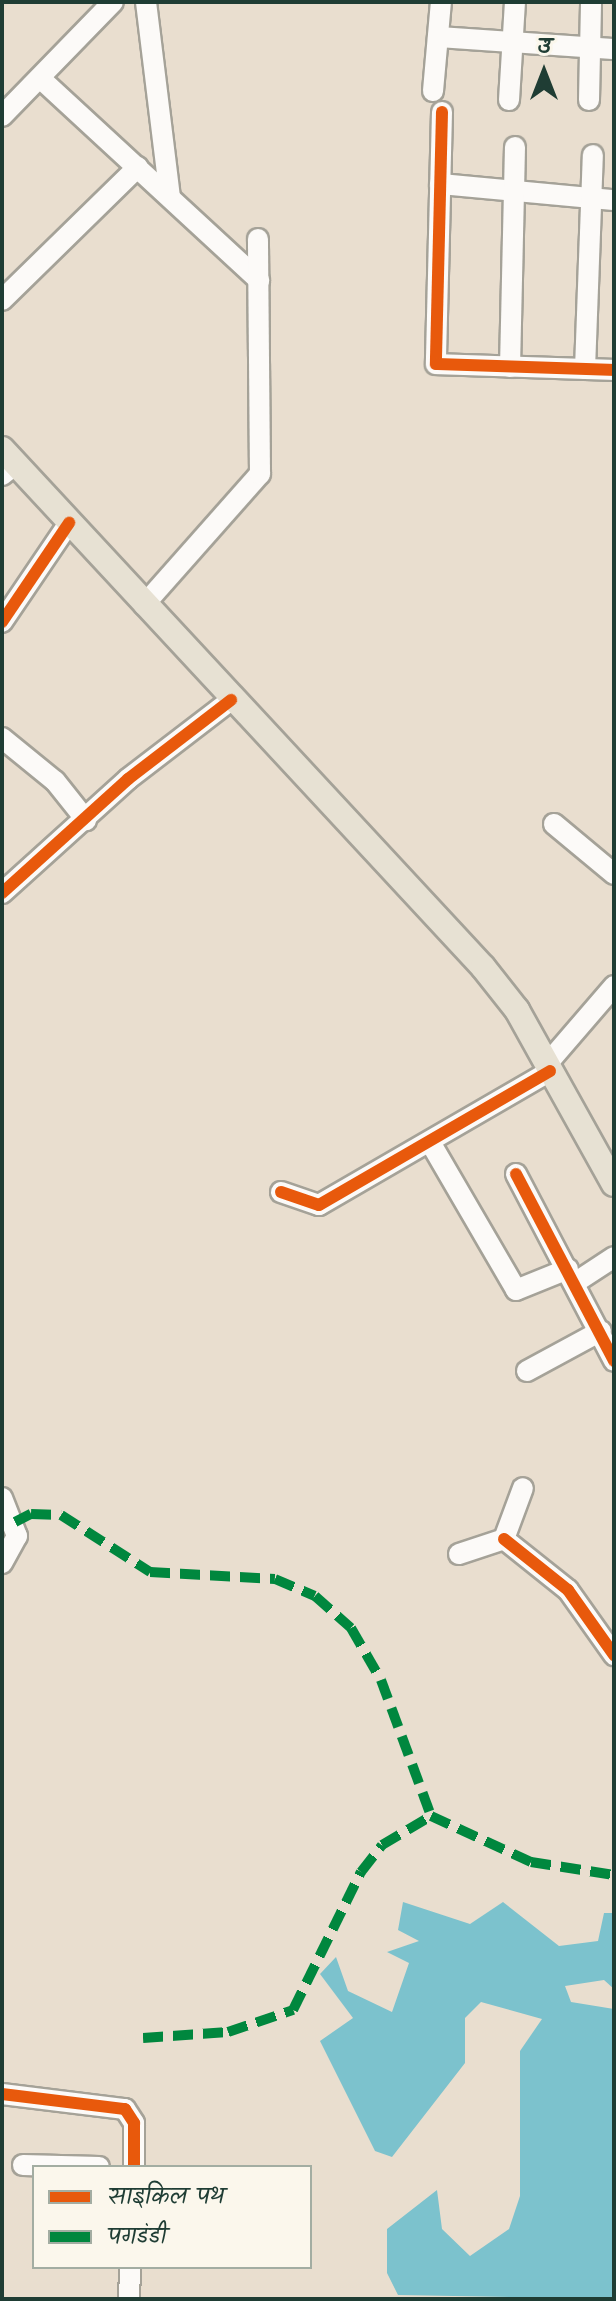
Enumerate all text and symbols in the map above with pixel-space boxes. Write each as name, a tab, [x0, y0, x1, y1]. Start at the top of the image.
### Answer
text: उ	[537, 30, 551, 65]
north arrow	[504, 32, 584, 112]
legend	[32, 2165, 312, 2269]
text: साइकिल पथ	[108, 2178, 224, 2217]
text: पगडंडी	[108, 2218, 167, 2257]

